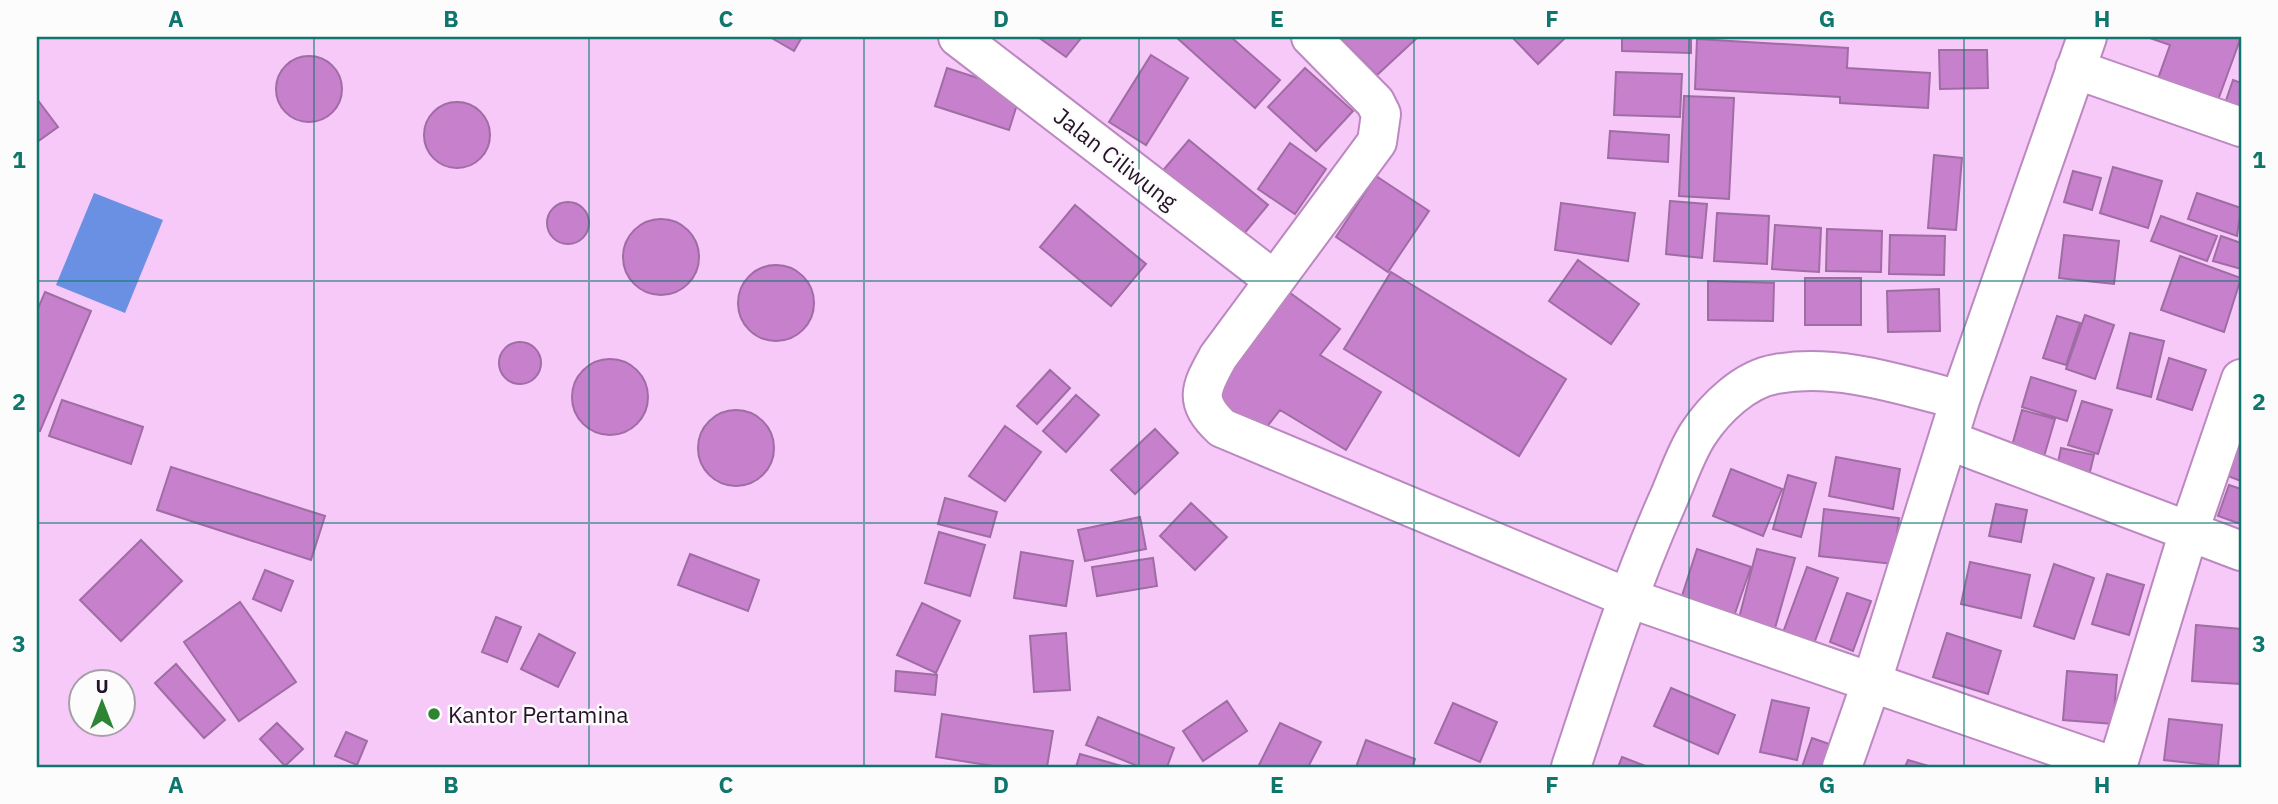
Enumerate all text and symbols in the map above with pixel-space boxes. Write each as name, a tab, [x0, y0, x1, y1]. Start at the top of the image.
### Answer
text: A	[168, 3, 184, 33]
text: B	[443, 3, 459, 33]
text: C	[719, 3, 734, 33]
text: D	[993, 3, 1009, 33]
text: E	[1270, 3, 1284, 33]
text: F	[1545, 3, 1559, 33]
text: G	[1819, 3, 1835, 33]
text: H	[2094, 3, 2110, 33]
street label: Jalan Ciliwung	[1048, 100, 1184, 216]
text: 1	[12, 144, 26, 174]
text: 1	[2252, 144, 2266, 174]
text: 2	[12, 386, 26, 416]
text: 2	[2252, 386, 2266, 416]
text: 3	[12, 628, 26, 658]
text: 3	[2252, 628, 2266, 658]
north arrow	[66, 668, 136, 738]
text: U	[95, 674, 109, 698]
place label: Kantor Pertamina	[448, 699, 628, 729]
marker: Kantor Pertamina	[426, 706, 442, 722]
text: A	[168, 769, 184, 799]
text: B	[443, 769, 459, 799]
text: C	[719, 769, 734, 799]
text: D	[993, 769, 1009, 799]
text: E	[1270, 769, 1284, 799]
text: F	[1545, 769, 1559, 799]
text: G	[1819, 769, 1835, 799]
text: H	[2094, 769, 2110, 799]

